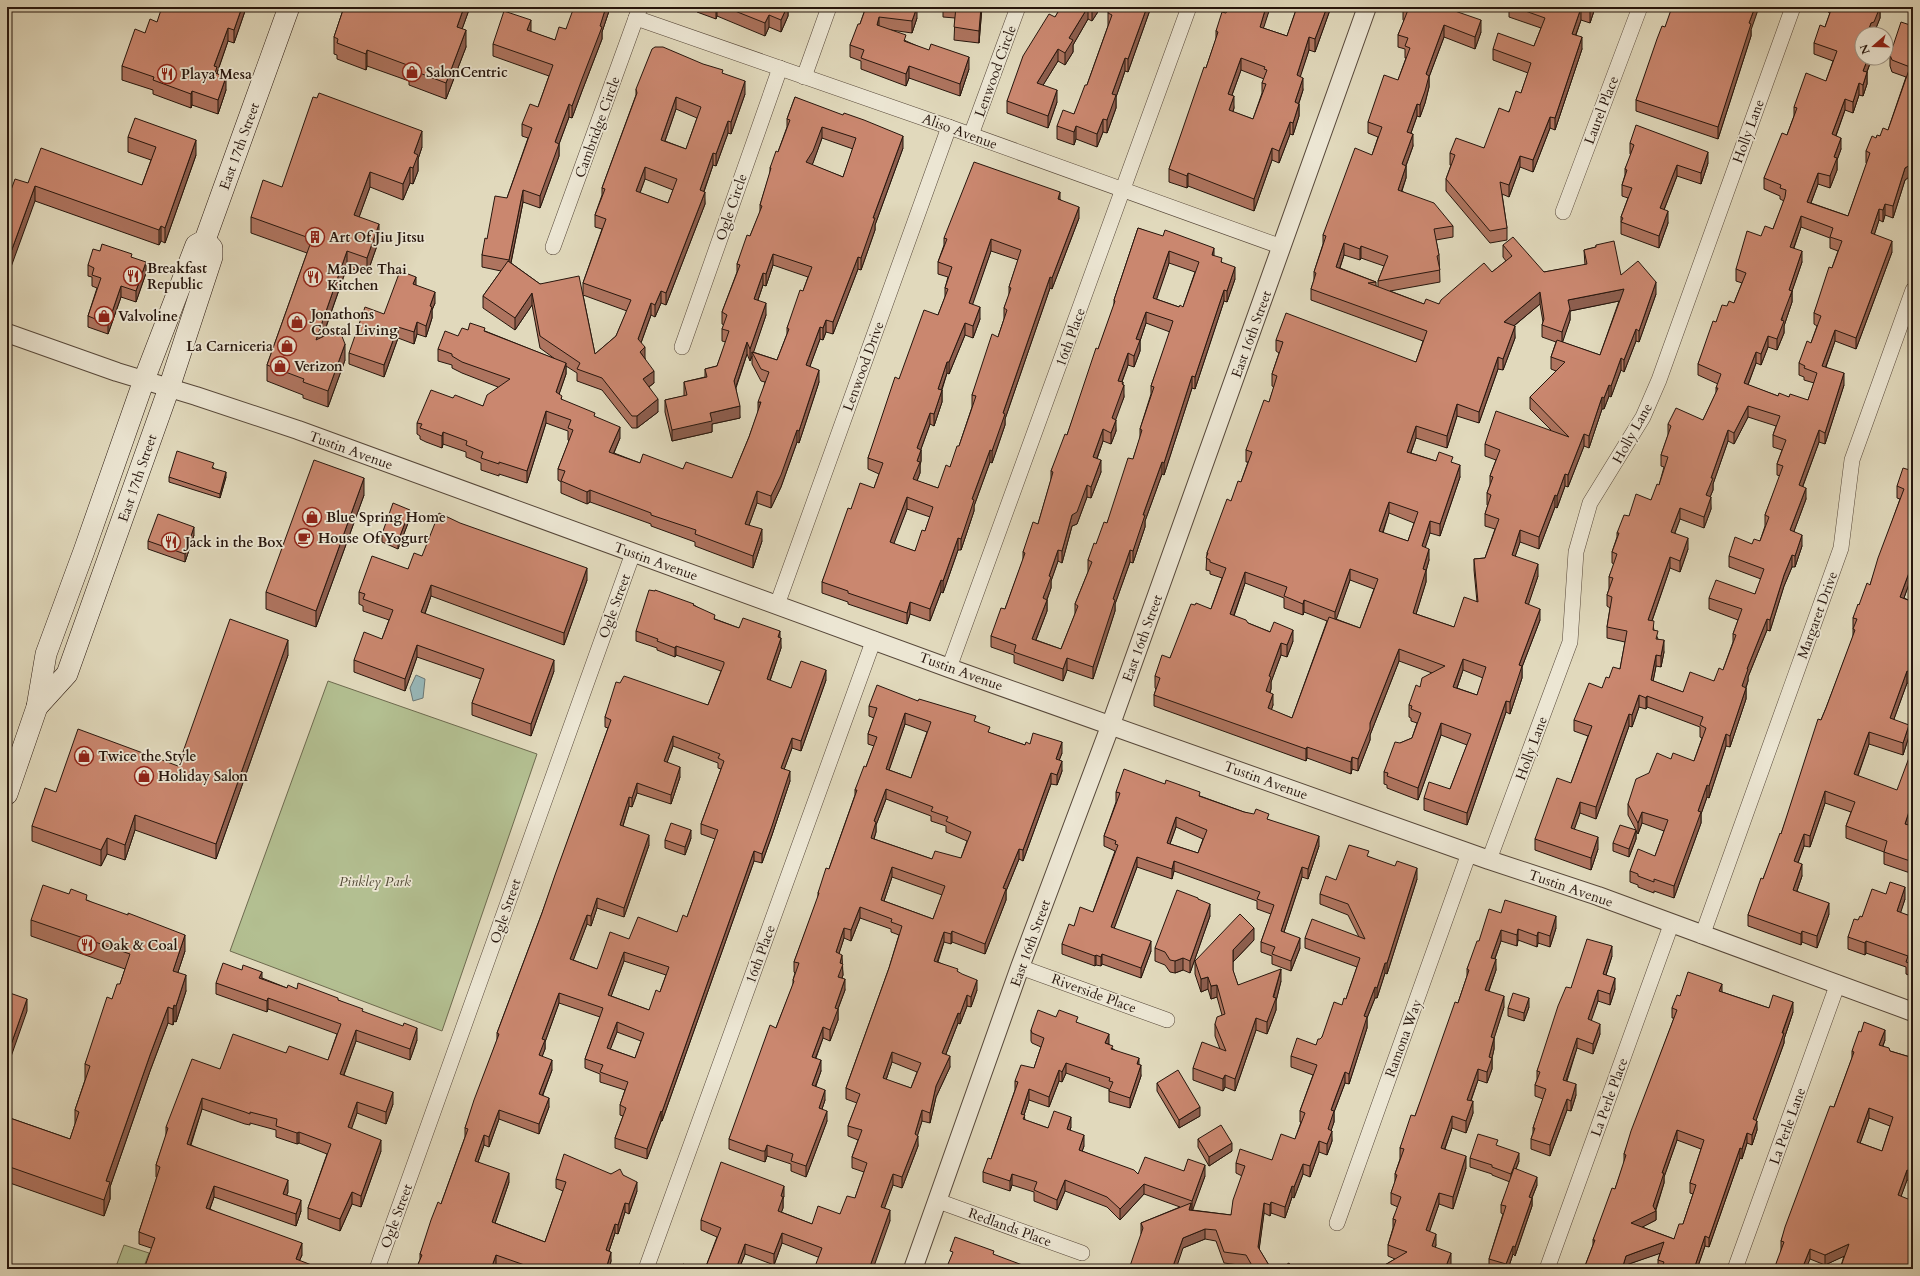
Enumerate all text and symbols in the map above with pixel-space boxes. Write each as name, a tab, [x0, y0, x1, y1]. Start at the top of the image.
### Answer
street label: Lenwood Circle	[970, 23, 1021, 120]
north arrow	[1854, 26, 1894, 66]
text: N	[1856, 42, 1874, 56]
shop icon: SalonCentric	[401, 61, 423, 83]
restaurant icon: Playa Mesa	[156, 63, 178, 85]
place label: SalonCentric	[426, 63, 508, 82]
place label: Playa Mesa	[181, 65, 252, 84]
street label: Laurel Place	[1580, 73, 1623, 147]
street label: Cambridge Circle	[570, 74, 625, 181]
street label: Holly Lane	[1728, 97, 1769, 166]
street label: East 17th Street	[215, 99, 264, 192]
street label: Aliso Avenue	[920, 109, 1000, 154]
street label: Ogle Circle	[711, 171, 752, 243]
building icon: Art Of Jiu Jitsu	[304, 226, 326, 248]
place label: Art Of Jiu Jitsu	[329, 228, 425, 247]
place label: Breakfast Republic	[147, 259, 207, 294]
place label: MaDee Thai Kitchen	[327, 260, 407, 295]
restaurant icon: Breakfast Republic	[122, 265, 144, 287]
restaurant icon: MaDee Thai Kitchen	[302, 266, 324, 288]
street label: East 16th Street	[1227, 287, 1276, 380]
shop icon: Valvoline	[93, 305, 115, 327]
place label: Jonathons Costal Living	[309, 305, 398, 340]
street label: 16th Place	[1051, 305, 1090, 369]
place label: Valvoline	[118, 307, 178, 326]
shop icon: Jonathons Costal Living	[286, 311, 308, 333]
street label: Lenwood Drive	[838, 319, 889, 414]
shop icon: La Carniceria	[276, 335, 298, 357]
place label: La Carniceria	[186, 337, 273, 356]
shop icon: Verizon	[269, 355, 291, 377]
place label: Verizon	[294, 357, 343, 376]
street label: Holly Lane	[1608, 400, 1657, 467]
street label: Tustin Avenue	[306, 426, 395, 474]
street label: East 17th Street	[114, 431, 162, 524]
shop icon: Blue Spring Home	[301, 506, 323, 528]
place label: Blue Spring Home	[326, 508, 446, 527]
cafe icon: House Of Yogurt	[293, 527, 315, 549]
place label: House Of Yogurt	[318, 529, 428, 548]
restaurant icon: Jack in the Box	[160, 531, 182, 553]
place label: Jack in the Box	[183, 533, 283, 552]
street label: Tustin Avenue	[611, 537, 700, 585]
street label: Margaret Drive	[1793, 569, 1842, 662]
street label: Ogle Street	[594, 571, 635, 641]
street label: East 16th Street	[1118, 591, 1167, 684]
street label: Tustin Avenue	[916, 647, 1005, 695]
street label: Holly Lane	[1511, 714, 1552, 783]
shop icon: Twice the Style	[73, 745, 95, 767]
place label: Twice the Style	[98, 747, 196, 766]
street label: Tustin Avenue	[1221, 756, 1310, 804]
shop icon: Holiday Salon	[133, 765, 155, 787]
place label: Holiday Salon	[158, 767, 248, 786]
street label: Tustin Avenue	[1526, 865, 1616, 912]
park label: Pinkley Park	[339, 872, 411, 891]
street label: Ogle Street	[486, 876, 526, 946]
street label: East 16th Street	[1006, 896, 1055, 989]
street label: 16th Place	[741, 922, 780, 986]
restaurant icon: Oak & Coal	[76, 934, 98, 956]
place label: Oak & Coal	[101, 936, 178, 955]
street label: Riverside Place	[1049, 969, 1139, 1018]
street label: Ramona Way	[1381, 996, 1427, 1080]
street label: La Perle Place	[1586, 1055, 1632, 1139]
street label: La Perle Lane	[1765, 1085, 1810, 1167]
street label: Ogle Street	[376, 1181, 417, 1251]
street label: Redlands Place	[965, 1204, 1054, 1251]

